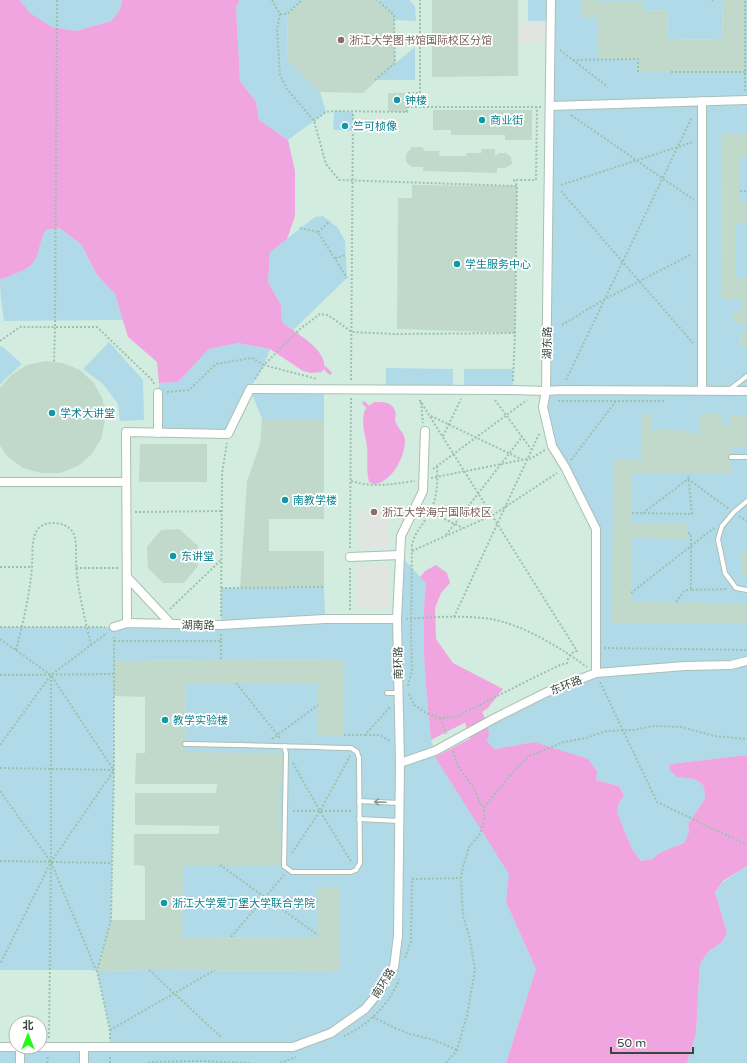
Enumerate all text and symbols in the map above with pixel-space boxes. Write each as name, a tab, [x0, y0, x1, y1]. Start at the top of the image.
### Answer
place label: 浙江大学图书馆国际校区分馆	[349, 34, 492, 47]
marker: 浙江大学图书馆国际校区分馆	[336, 35, 346, 45]
place label: 钟楼	[405, 94, 427, 107]
marker: 钟楼	[392, 95, 402, 105]
place label: 商业街	[490, 114, 523, 127]
marker: 商业街	[477, 115, 487, 125]
place label: 竺可桢像	[353, 120, 397, 133]
marker: 竺可桢像	[340, 121, 350, 131]
place label: 学生服务中心	[465, 258, 531, 271]
marker: 学生服务中心	[452, 259, 462, 269]
street label: 湖东路	[541, 326, 554, 360]
place label: 学术大讲堂	[60, 407, 115, 420]
marker: 学术大讲堂	[47, 408, 57, 418]
place label: 南教学楼	[293, 494, 337, 507]
marker: 南教学楼	[280, 495, 290, 505]
place label: 浙江大学海宁国际校区	[382, 506, 492, 519]
marker: 浙江大学海宁国际校区	[369, 507, 379, 517]
place label: 东讲堂	[181, 550, 214, 563]
marker: 东讲堂	[168, 551, 178, 561]
street label: 湖南路	[181, 619, 215, 632]
street label: 南环路	[392, 646, 405, 680]
street label: 东环路	[548, 673, 584, 697]
place label: 教学实验楼	[173, 714, 228, 727]
marker: 教学实验楼	[160, 715, 170, 725]
one-way arrow	[374, 798, 387, 806]
place label: 浙江大学爱丁堡大学联合学院	[172, 897, 315, 910]
marker: 浙江大学爱丁堡大学联合学院	[159, 898, 169, 908]
street label: 南环路	[369, 966, 398, 1001]
north arrow	[8, 1015, 48, 1055]
text: 北	[23, 1019, 34, 1032]
scale bar	[611, 1029, 693, 1055]
text: 50 m	[617, 1036, 646, 1050]

